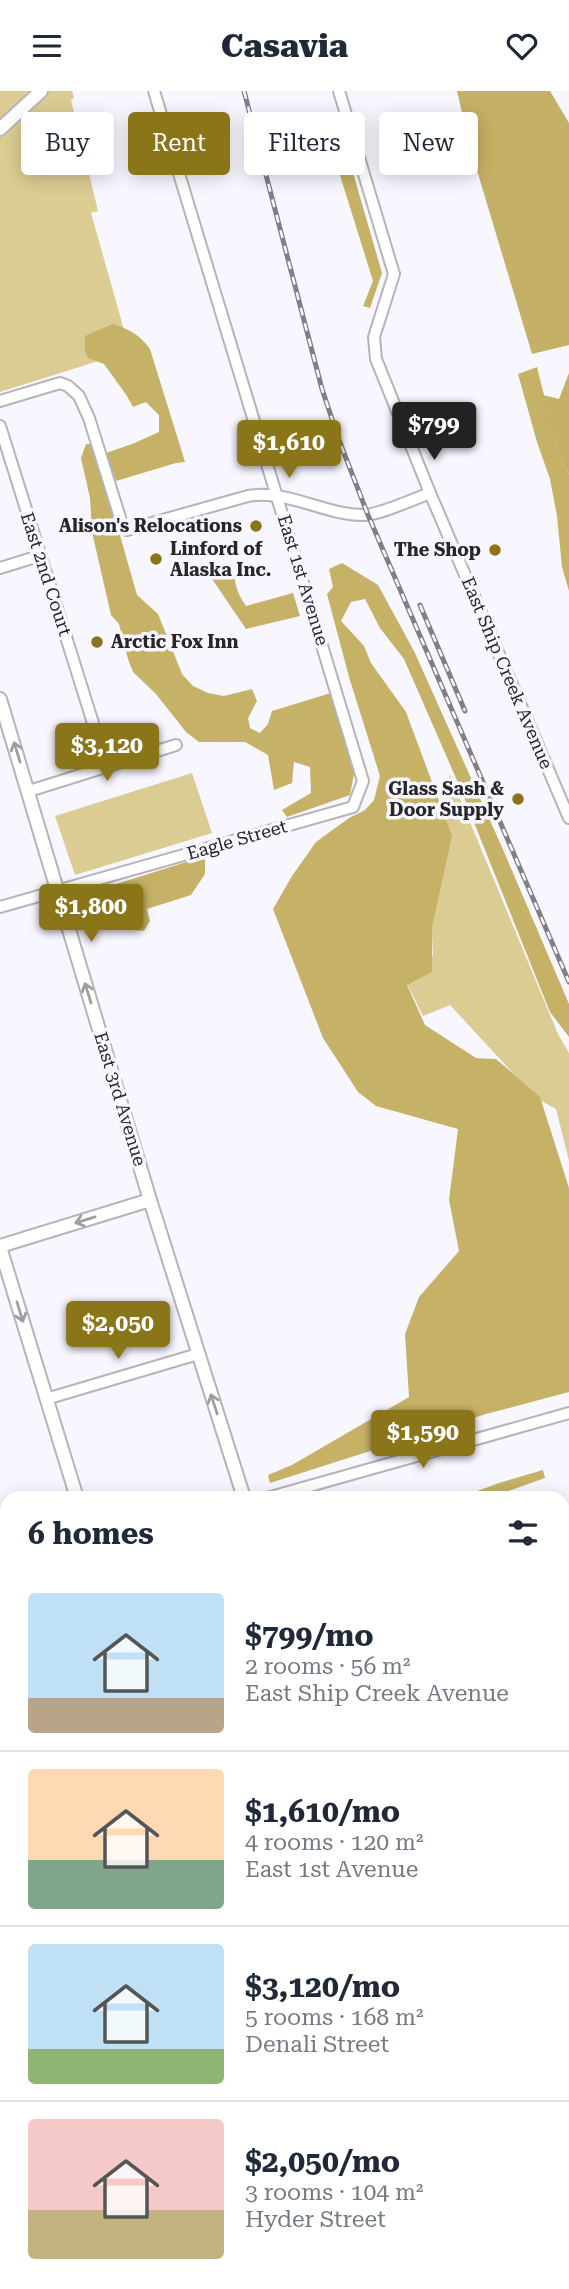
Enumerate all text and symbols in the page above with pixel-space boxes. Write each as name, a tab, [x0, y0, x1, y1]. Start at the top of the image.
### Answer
icon: menu	[28, 27, 66, 65]
text: Casavia	[221, 27, 348, 65]
icon: heart	[503, 27, 541, 65]
chip: Buy	[21, 112, 114, 175]
chip: Rent	[128, 112, 230, 175]
chip: Filters	[244, 112, 365, 175]
chip: New	[379, 112, 478, 175]
pin: $799	[393, 403, 475, 462]
text: $799	[408, 411, 460, 438]
pin: $1,610	[232, 421, 346, 480]
text: $1,610	[253, 429, 325, 456]
street label: East 2nd Court	[17, 509, 76, 639]
street label: East 1st Avenue	[274, 512, 333, 648]
place label: Alison's Relocations	[59, 515, 242, 536]
marker: Alison's Relocations	[248, 518, 264, 534]
place label: Linford of Alaska Inc.	[170, 538, 271, 580]
place label: The Shop	[394, 539, 481, 560]
marker: The Shop	[487, 542, 503, 558]
marker: Linford of Alaska Inc.	[148, 551, 164, 567]
street label: East Ship Creek Avenue	[457, 574, 558, 772]
place label: Arctic Fox Inn	[111, 631, 239, 652]
marker: Arctic Fox Inn	[89, 634, 105, 650]
pin: $3,120	[50, 723, 164, 783]
text: $3,120	[71, 732, 143, 759]
one-way arrow	[9, 741, 22, 763]
place label: Glass Sash & Door Supply	[388, 778, 504, 820]
marker: Glass Sash & Door Supply	[510, 791, 526, 807]
street label: Eagle Street	[184, 815, 290, 864]
pin: $1,800	[34, 885, 148, 944]
text: $1,800	[55, 893, 127, 920]
one-way arrow	[81, 983, 94, 1005]
street label: East 3rd Avenue	[90, 1029, 151, 1169]
one-way arrow	[74, 1214, 96, 1227]
one-way arrow	[14, 1301, 27, 1323]
pin: $2,050	[61, 1301, 175, 1361]
text: $2,050	[82, 1310, 154, 1337]
one-way arrow	[207, 1393, 219, 1415]
pin: $1,590	[366, 1411, 480, 1470]
text: $1,590	[387, 1419, 459, 1446]
icon: filters	[504, 1514, 542, 1552]
text: 6 homes	[28, 1516, 154, 1551]
text: $799/mo	[245, 1618, 374, 1653]
icon: home	[84, 1621, 168, 1705]
text: 2 rooms · 56 m²	[245, 1653, 411, 1680]
text: East Ship Creek Avenue	[245, 1680, 509, 1707]
text: $1,610/mo	[245, 1794, 400, 1829]
icon: home	[84, 1797, 168, 1881]
text: 4 rooms · 120 m²	[245, 1829, 423, 1856]
text: East 1st Avenue	[245, 1856, 418, 1883]
text: $3,120/mo	[245, 1969, 400, 2004]
icon: home	[84, 1972, 168, 2056]
text: 5 rooms · 168 m²	[245, 2004, 423, 2031]
text: Denali Street	[245, 2031, 389, 2058]
text: $2,050/mo	[245, 2144, 400, 2179]
icon: home	[84, 2147, 168, 2231]
text: 3 rooms · 104 m²	[245, 2179, 423, 2206]
text: Hyder Street	[245, 2206, 386, 2233]

